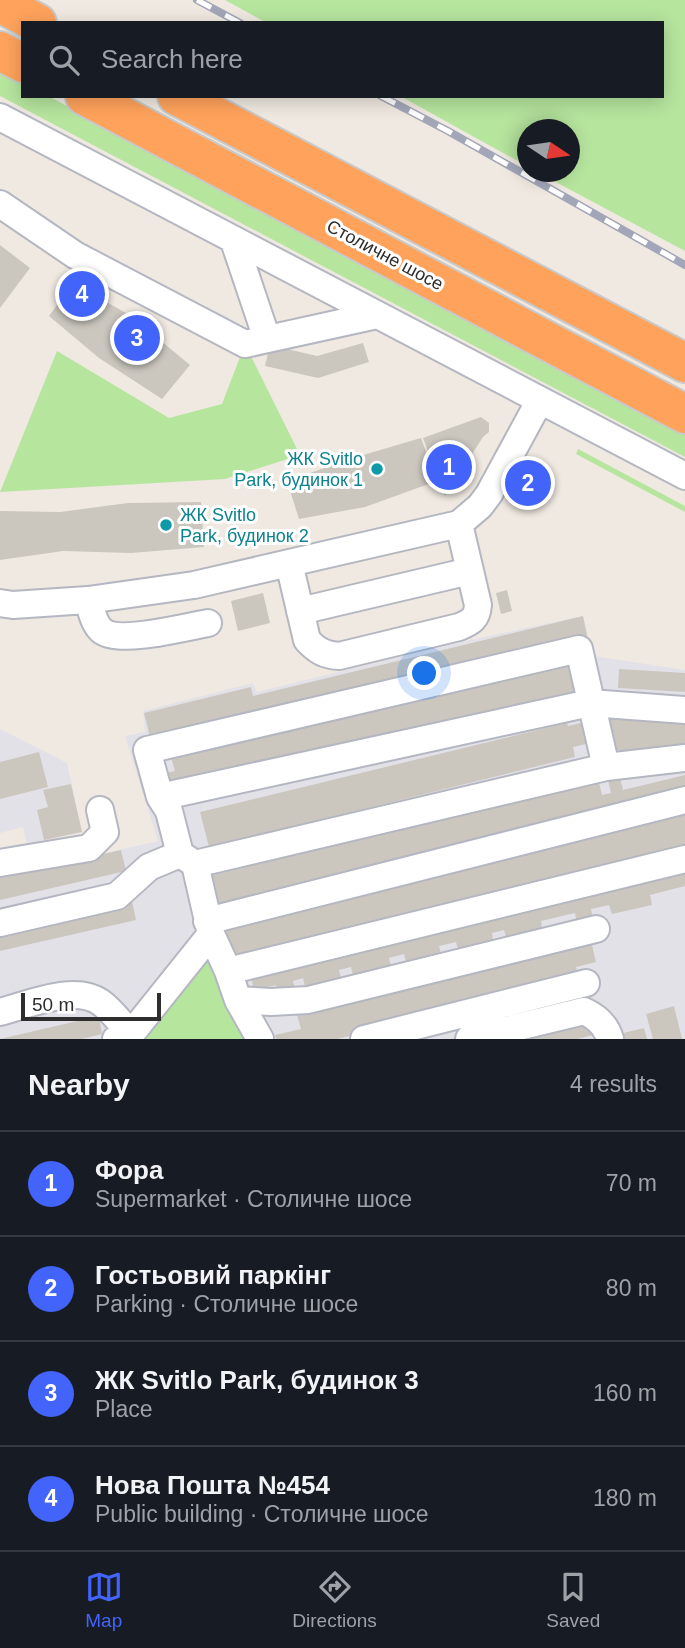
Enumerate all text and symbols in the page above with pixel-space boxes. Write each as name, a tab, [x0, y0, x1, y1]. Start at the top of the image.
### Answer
search box	[21, 21, 664, 98]
icon: search	[45, 41, 83, 79]
text: Search here	[101, 44, 243, 74]
north arrow	[517, 119, 580, 182]
street label: Столичне шосе	[323, 216, 447, 294]
pin: 4	[59, 268, 105, 320]
pin: 3	[114, 312, 160, 364]
pin: 1	[426, 441, 472, 493]
place label: ЖК Svitlo Park, будинок 1	[234, 449, 363, 490]
pin: 2	[505, 457, 551, 509]
marker: ЖК Svitlo Park, будинок 1	[369, 461, 385, 477]
place label: ЖК Svitlo Park, будинок 2	[180, 505, 309, 546]
marker: ЖК Svitlo Park, будинок 2	[158, 517, 174, 533]
your location	[407, 656, 441, 690]
scale bar	[21, 990, 161, 1022]
text: 50 m	[32, 994, 74, 1015]
text: Nearby	[28, 1068, 130, 1101]
text: 4 results	[570, 1071, 657, 1097]
text: Фора	[95, 1155, 163, 1185]
text: 1	[45, 1170, 57, 1196]
text: 70 m	[606, 1170, 657, 1196]
text: Supermarket · Столичне шосе	[95, 1186, 412, 1212]
text: Гостьовий паркінг	[95, 1260, 331, 1290]
text: 2	[45, 1275, 57, 1301]
text: 80 m	[606, 1275, 657, 1301]
text: Parking · Столичне шосе	[95, 1291, 358, 1317]
text: ЖК Svitlo Park, будинок 3	[95, 1365, 419, 1395]
text: 3	[45, 1380, 57, 1406]
text: 160 m	[593, 1380, 657, 1406]
text: Place	[95, 1396, 153, 1422]
text: Нова Пошта №454	[95, 1470, 330, 1500]
text: 4	[45, 1485, 57, 1511]
text: 180 m	[593, 1485, 657, 1511]
text: Public building · Столичне шосе	[95, 1501, 429, 1527]
tab: Map	[85, 1568, 123, 1632]
tab: Directions	[292, 1568, 377, 1632]
tab: Saved	[546, 1568, 600, 1632]

